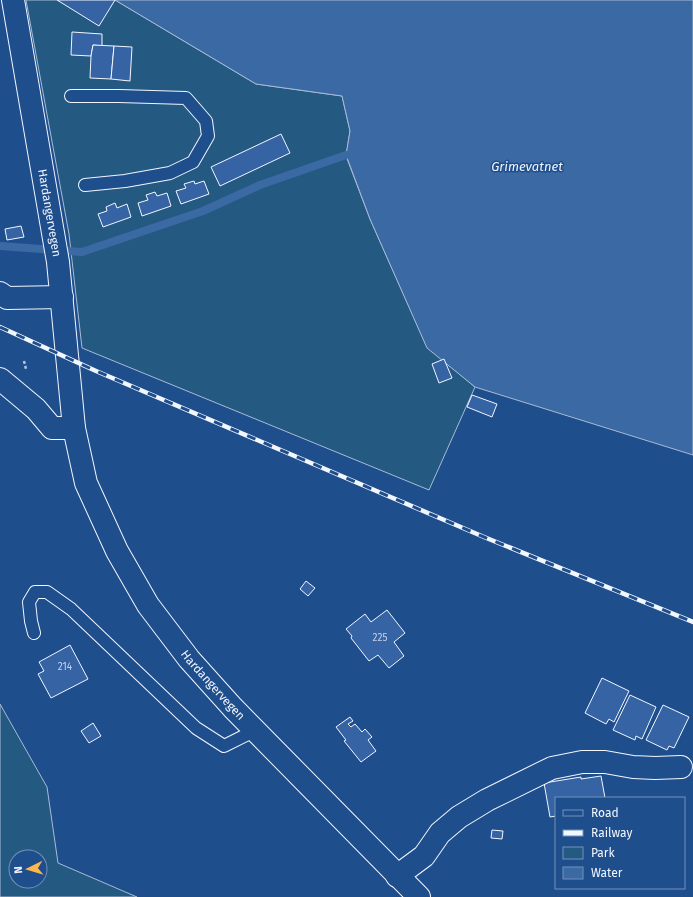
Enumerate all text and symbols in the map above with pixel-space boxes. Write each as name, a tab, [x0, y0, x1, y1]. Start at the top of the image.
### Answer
water label: Grimevatnet	[491, 159, 563, 174]
street label: Hardangervegen	[35, 168, 64, 258]
house number: 225	[373, 632, 387, 644]
street label: Hardangervegen	[178, 647, 248, 723]
house number: 214	[58, 661, 73, 673]
legend	[555, 797, 685, 889]
text: Road	[591, 806, 619, 820]
text: Railway	[591, 826, 632, 840]
text: Park	[591, 846, 615, 860]
north arrow	[8, 849, 48, 889]
text: N	[12, 866, 25, 874]
text: Water	[591, 866, 623, 880]

